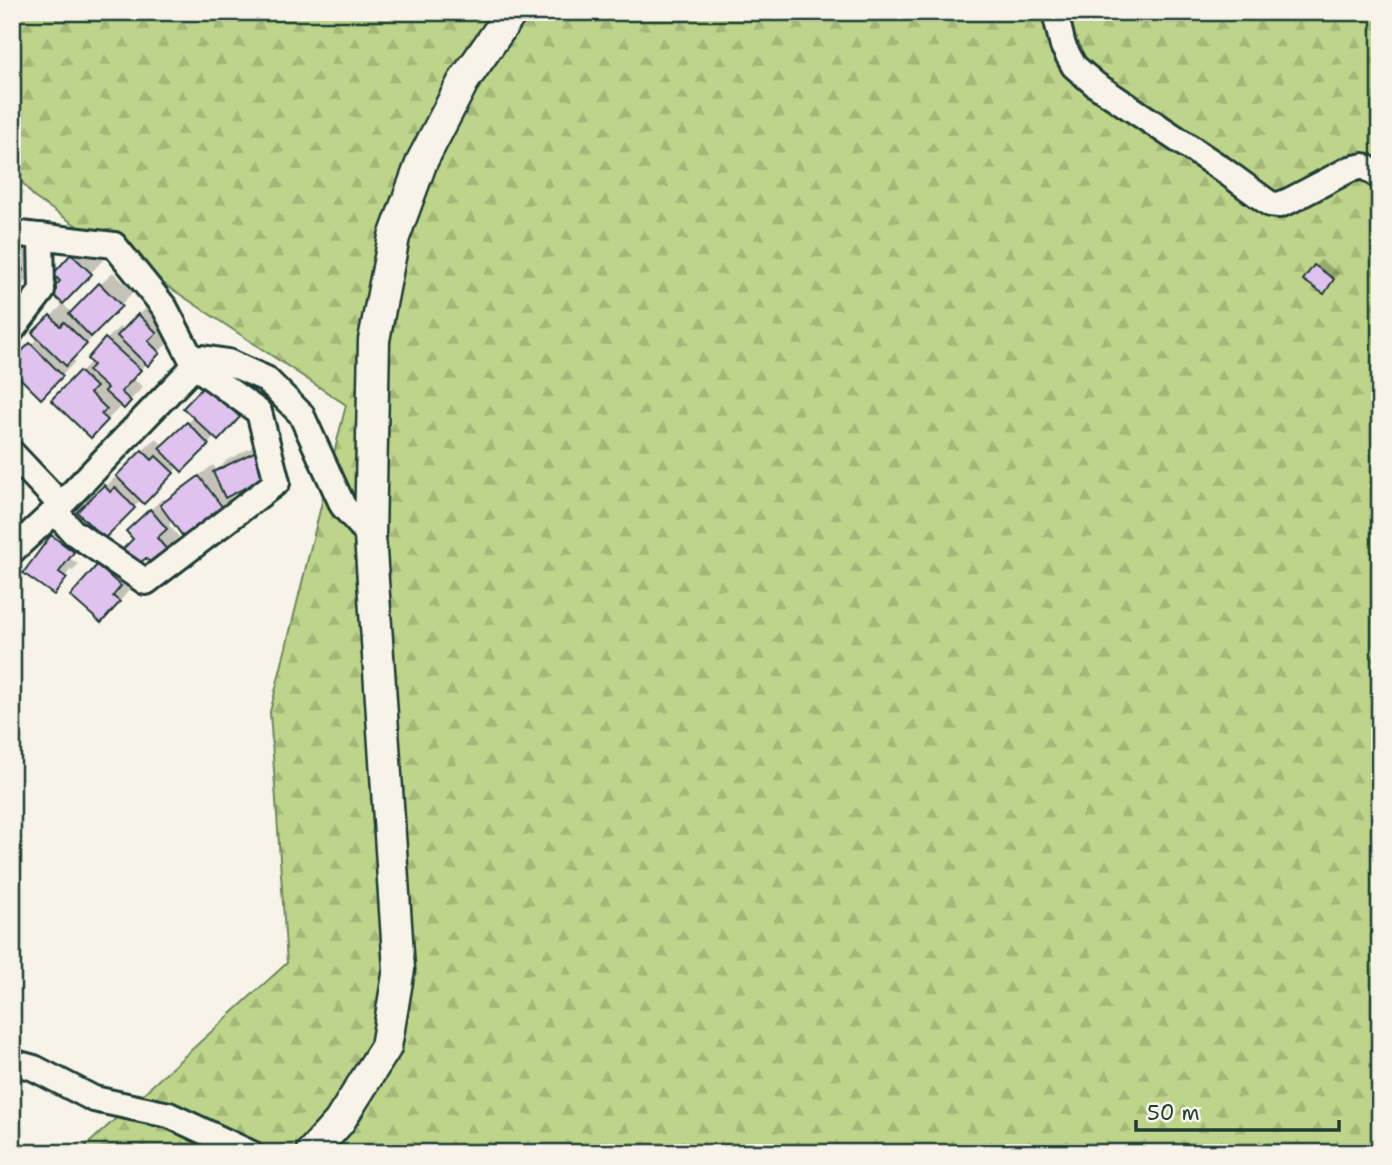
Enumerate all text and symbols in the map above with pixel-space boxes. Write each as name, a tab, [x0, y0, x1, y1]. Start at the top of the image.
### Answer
scale bar	[1136, 1088, 1340, 1132]
text: 50 m	[1147, 1099, 1200, 1127]

